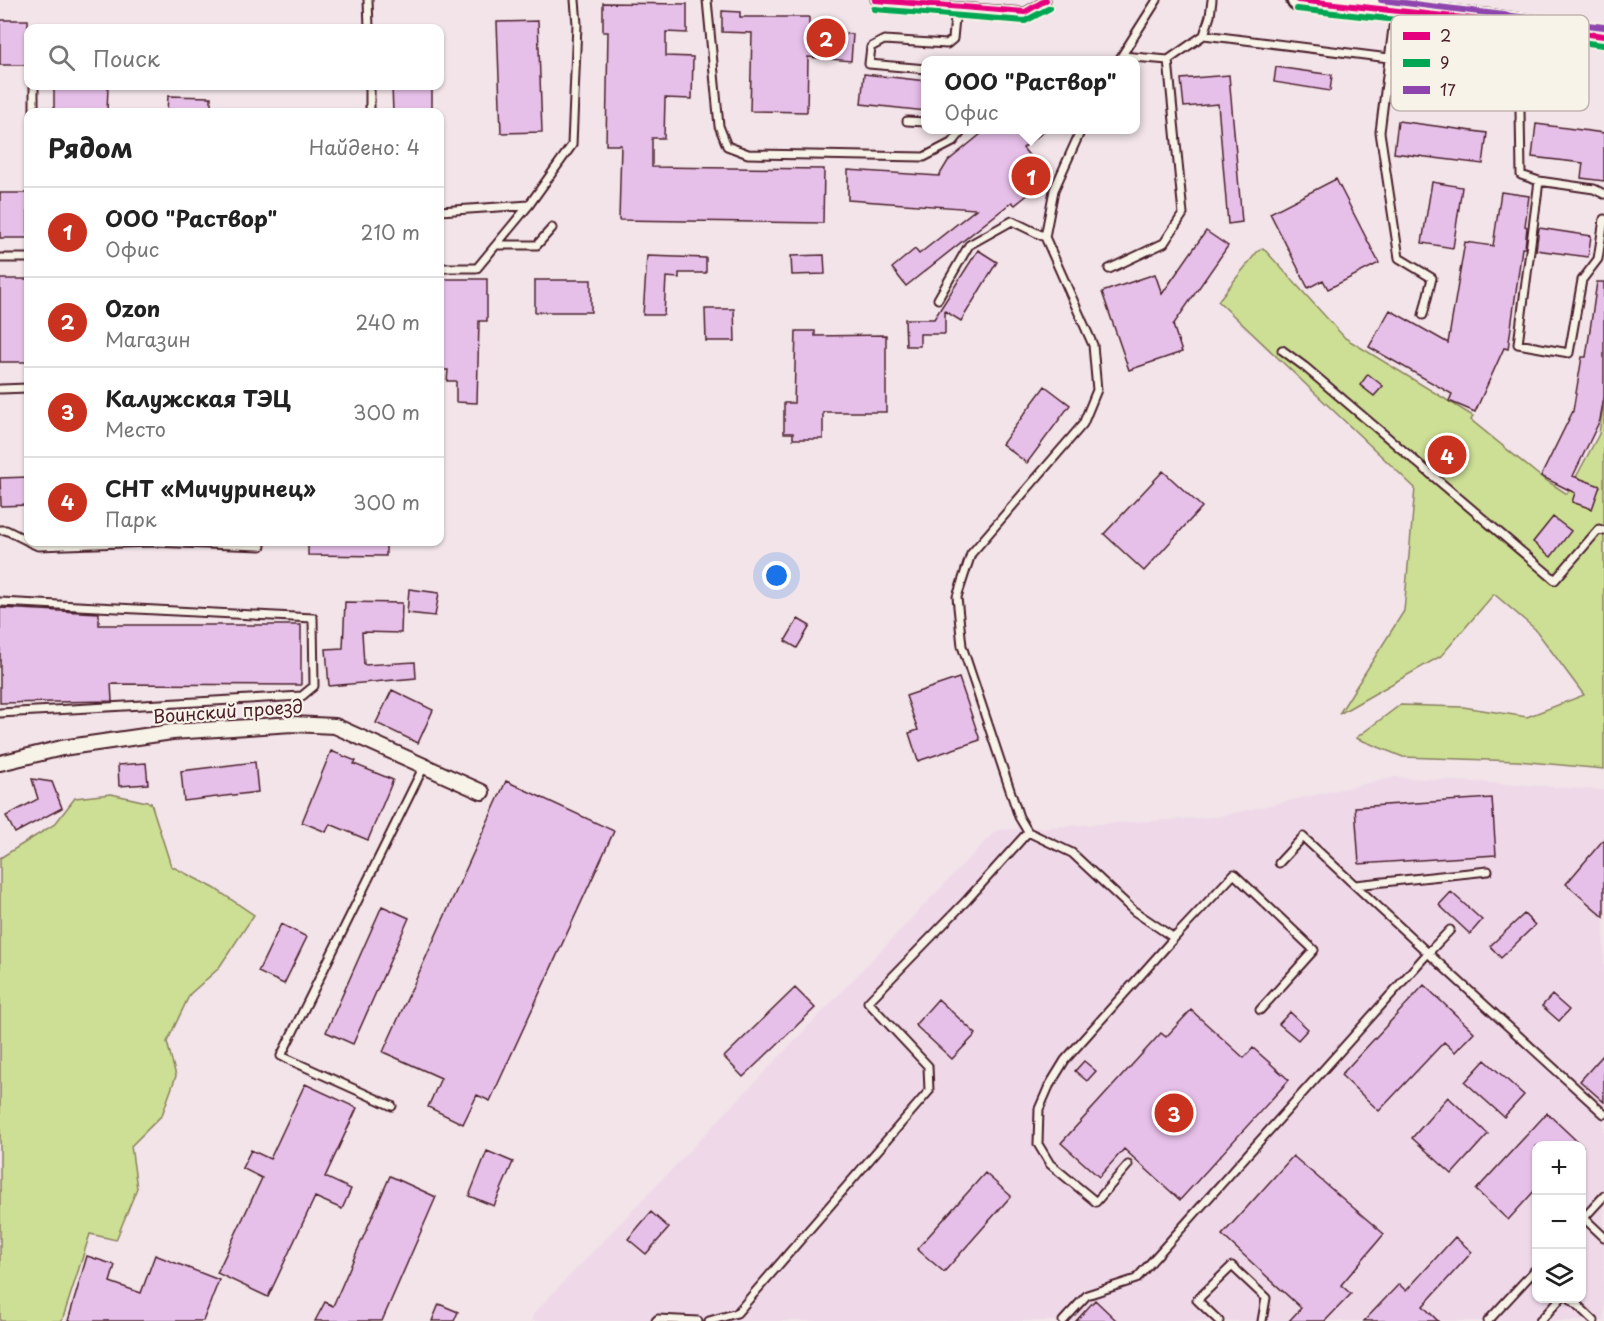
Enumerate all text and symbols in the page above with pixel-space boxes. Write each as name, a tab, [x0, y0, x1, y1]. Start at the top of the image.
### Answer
pin: 2	[806, 15, 846, 60]
legend	[1391, 15, 1589, 111]
text: 2	[1440, 23, 1451, 47]
search box	[24, 24, 444, 90]
icon: search	[45, 41, 78, 74]
text: Поиск	[93, 41, 160, 74]
text: 9	[1440, 50, 1449, 74]
popup	[921, 56, 1140, 134]
text: ООО "Раствор"	[944, 64, 1117, 97]
text: 17	[1440, 77, 1456, 101]
text: Офис	[944, 97, 998, 127]
text: Рядом	[48, 128, 133, 167]
text: Найдено: 4	[309, 132, 420, 162]
pin: 1	[1012, 154, 1050, 198]
text: ООО "Раствор"	[105, 201, 277, 234]
text: 1	[63, 217, 72, 247]
text: 210 m	[361, 217, 420, 247]
text: Офис	[105, 234, 159, 264]
text: Ozon	[105, 291, 160, 324]
text: 2	[60, 307, 75, 337]
text: 240 m	[355, 307, 420, 337]
text: Магазин	[105, 324, 191, 354]
text: Калужская ТЭЦ	[105, 381, 291, 414]
text: 3	[61, 397, 74, 427]
text: 300 m	[353, 397, 420, 427]
text: Место	[105, 414, 166, 444]
pin: 4	[1428, 432, 1466, 478]
text: СНТ «Мичуринец»	[105, 471, 316, 504]
text: 4	[61, 487, 74, 517]
text: 300 m	[353, 487, 420, 517]
text: Парк	[105, 504, 157, 534]
your location	[762, 561, 791, 590]
street label: Воинский проезд	[152, 692, 304, 729]
pin: 3	[1154, 1090, 1194, 1136]
map controls	[1532, 1141, 1586, 1303]
button: +	[1532, 1141, 1586, 1195]
button: −	[1532, 1195, 1586, 1249]
button: layers	[1532, 1249, 1586, 1303]

